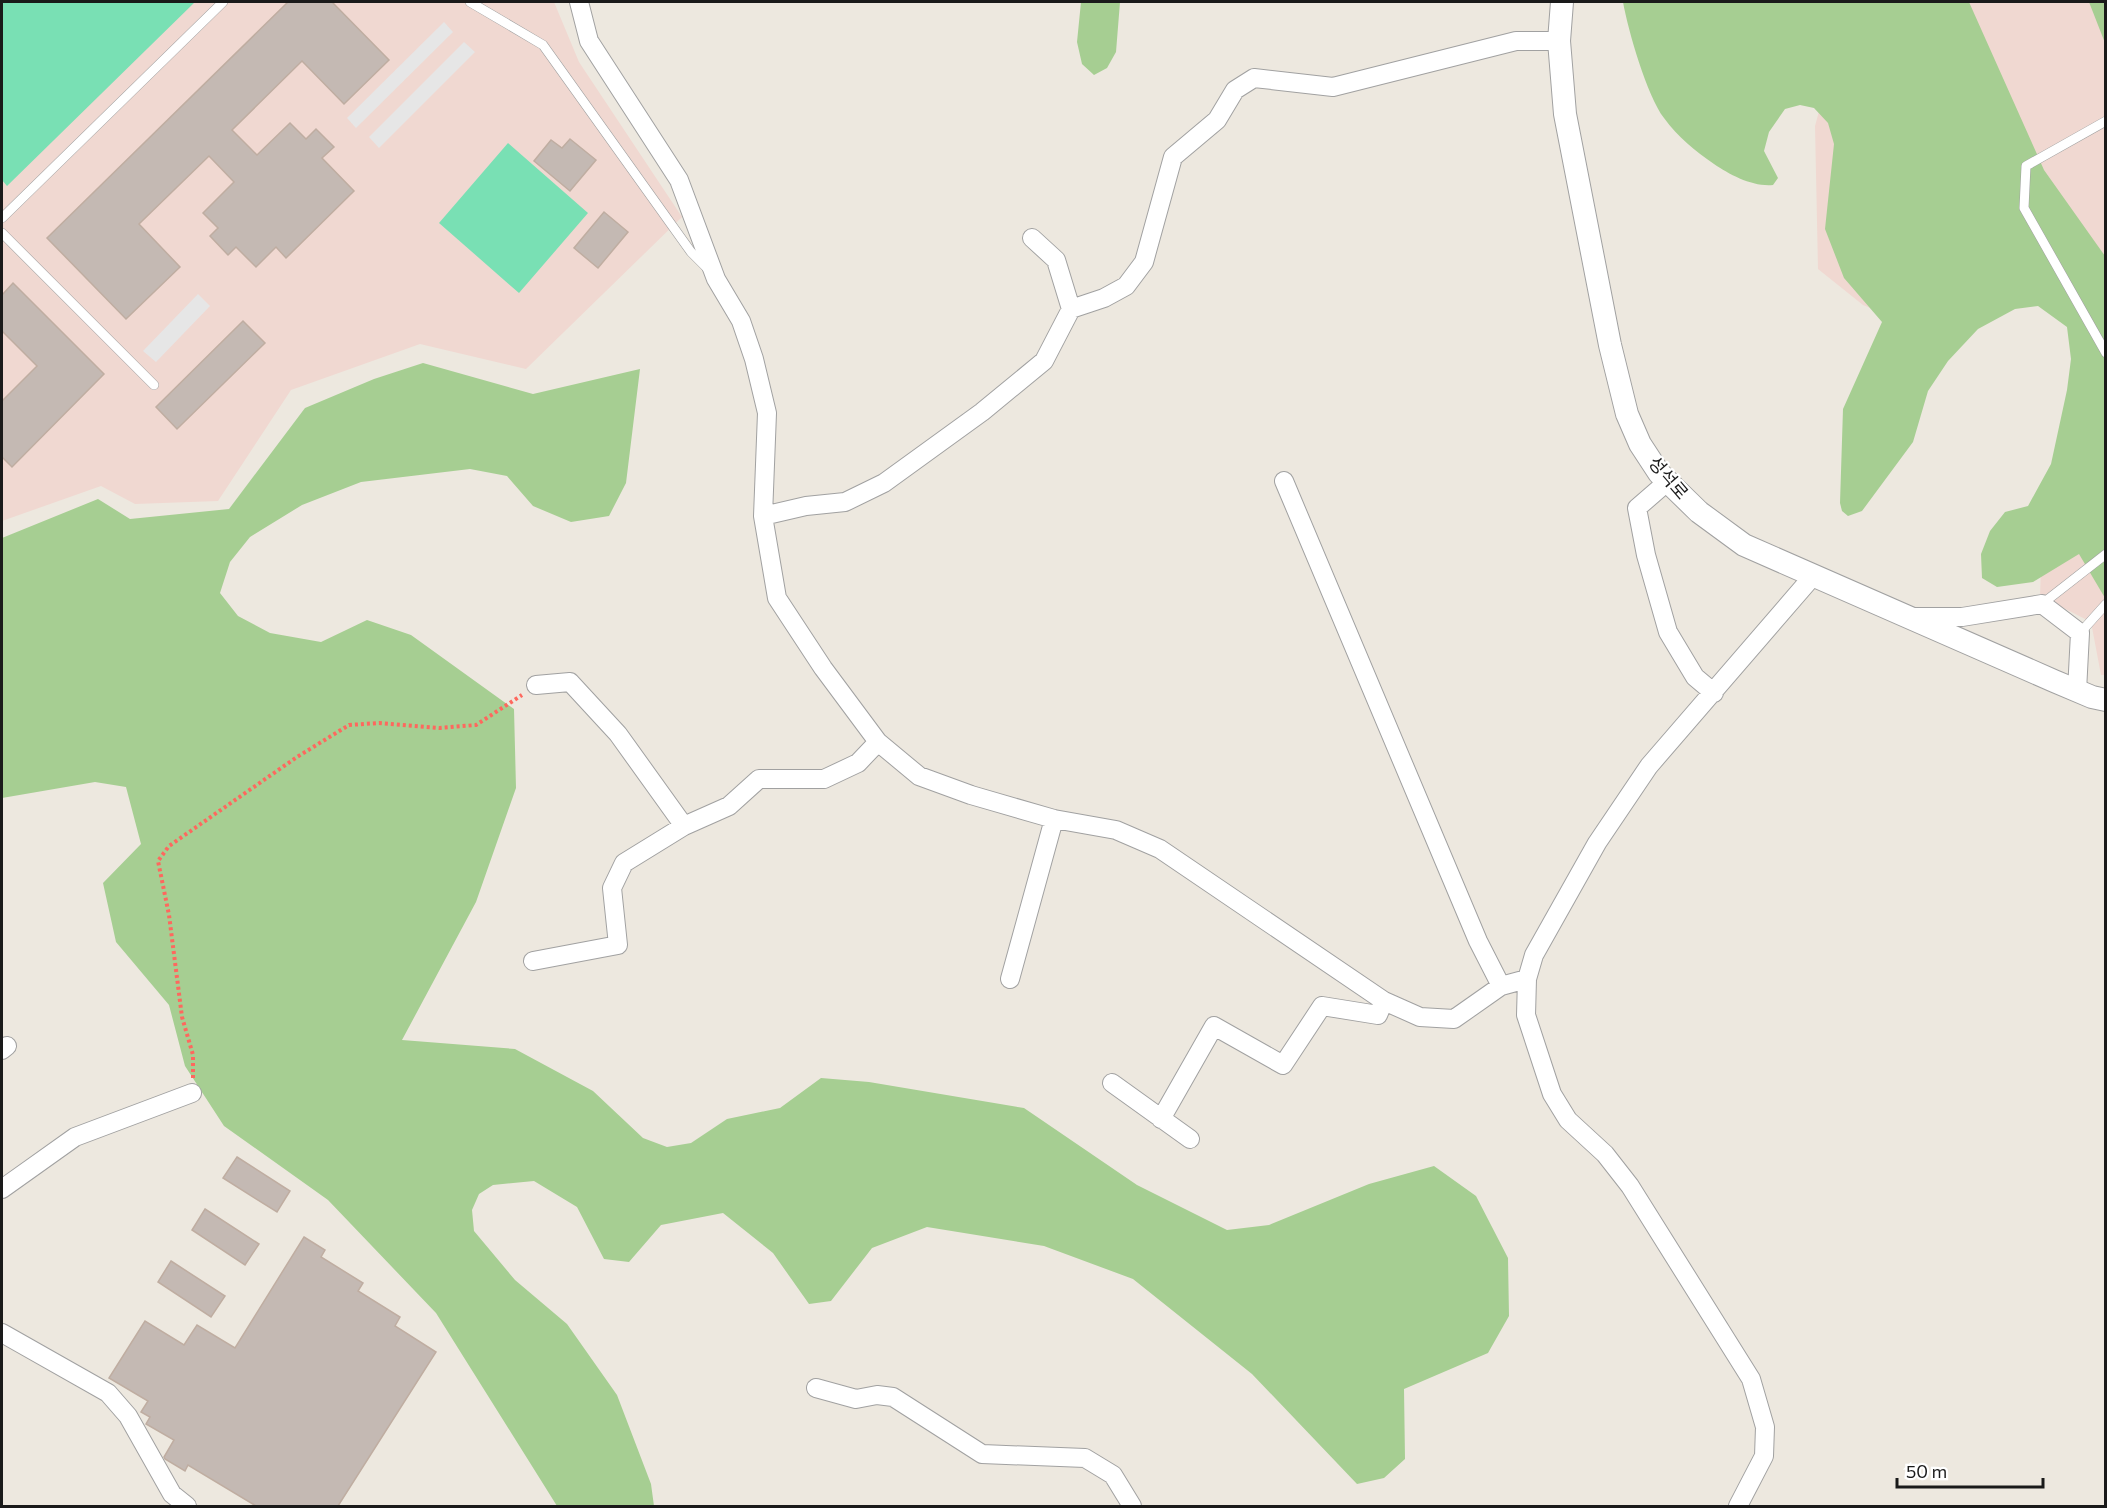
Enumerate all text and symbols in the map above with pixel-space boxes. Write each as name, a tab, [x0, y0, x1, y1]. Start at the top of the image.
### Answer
street label: 성석로	[1644, 451, 1693, 503]
scale bar	[1897, 1451, 2042, 1489]
text: 50 m	[1906, 1460, 1947, 1482]

